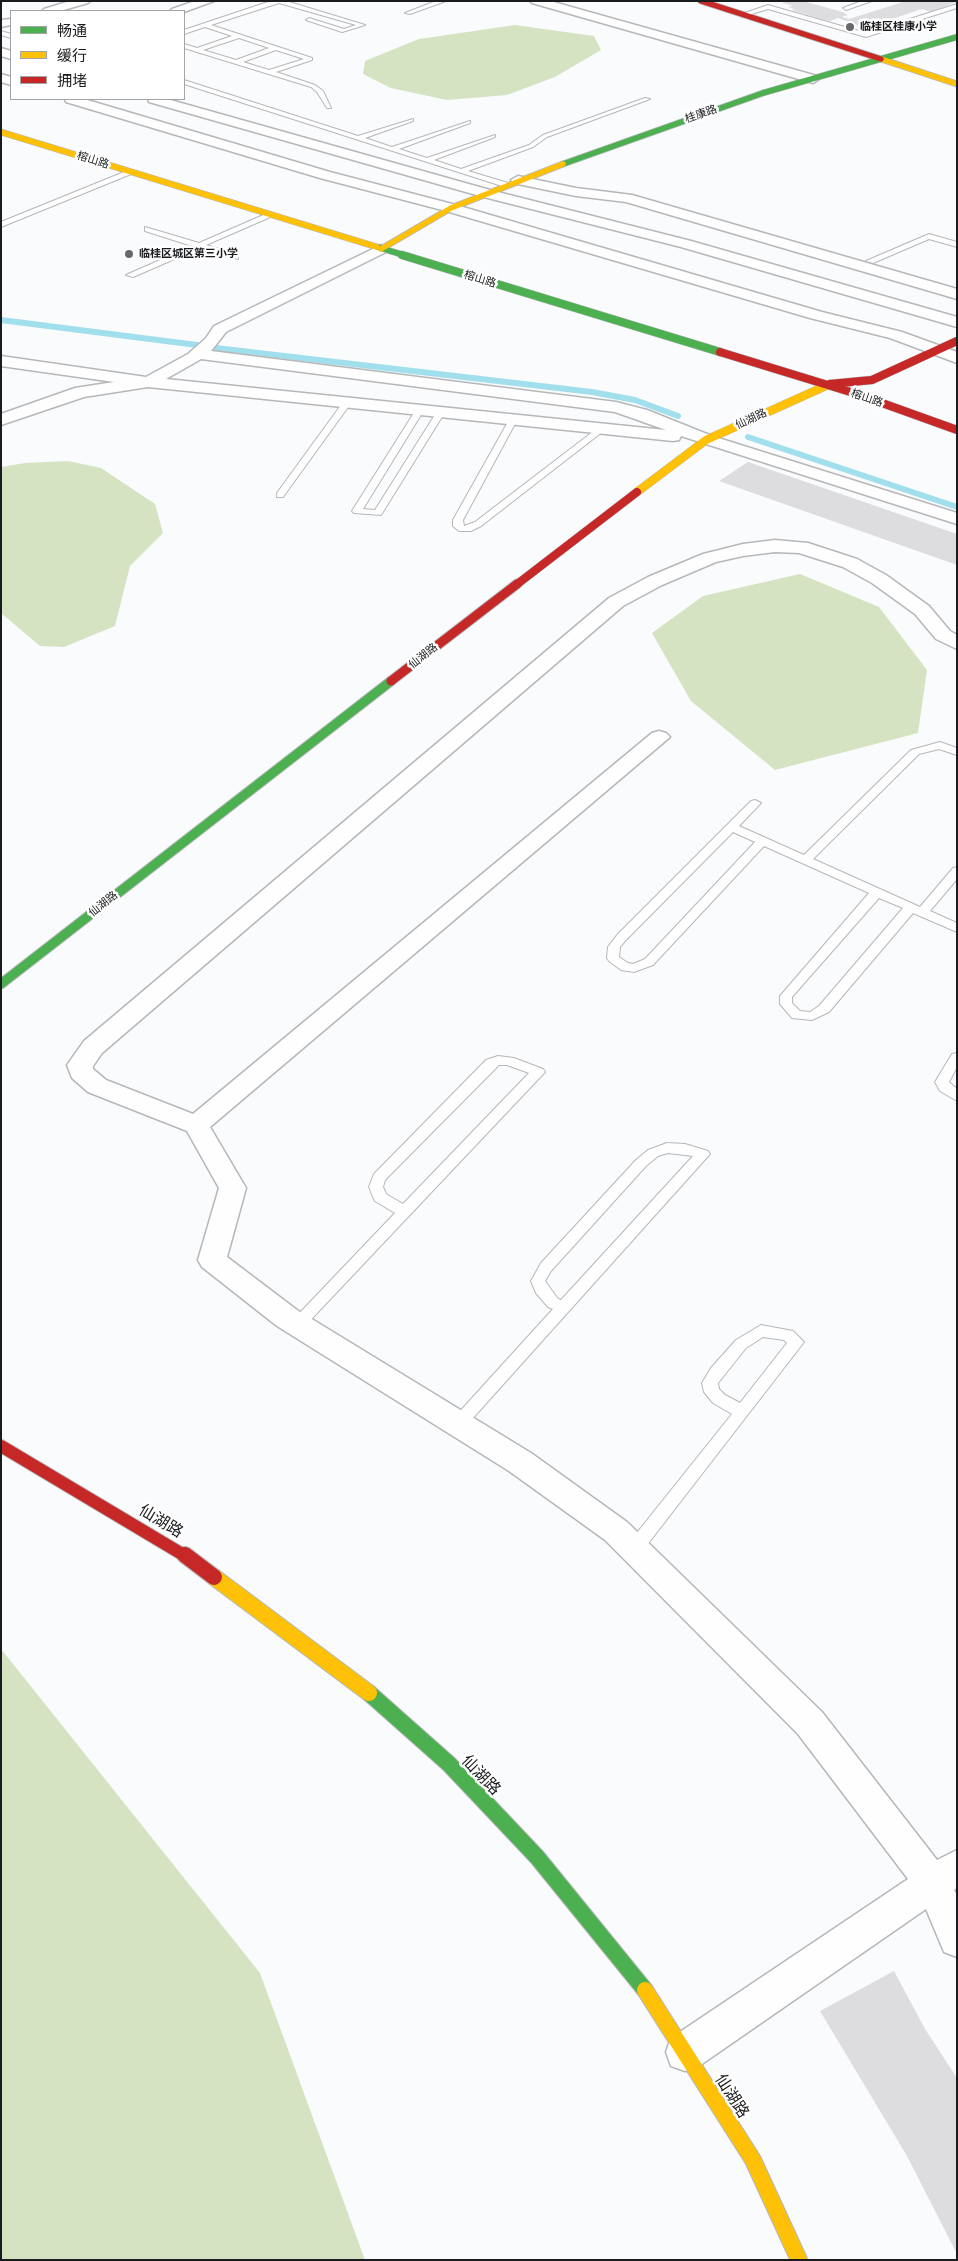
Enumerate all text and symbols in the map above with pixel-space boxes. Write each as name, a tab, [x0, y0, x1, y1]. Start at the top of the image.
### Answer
legend	[10, 10, 185, 100]
place label: 临桂区桂康小学	[860, 20, 937, 34]
marker: 临桂区桂康小学	[844, 21, 856, 33]
text: 畅通	[57, 22, 87, 39]
text: 缓行	[57, 47, 87, 64]
text: 拥堵	[57, 72, 87, 89]
street label: 桂康路	[683, 102, 719, 126]
street label: 榕山路	[75, 149, 111, 171]
place label: 临桂区城区第三小学	[139, 247, 238, 261]
marker: 临桂区城区第三小学	[123, 248, 135, 260]
street label: 榕山路	[462, 268, 498, 290]
street label: 榕山路	[849, 386, 885, 410]
street label: 仙湖路	[733, 406, 769, 432]
street label: 仙湖路	[406, 641, 440, 671]
street label: 仙湖路	[86, 889, 120, 919]
street label: 仙湖路	[135, 1500, 187, 1542]
street label: 仙湖路	[457, 1751, 505, 1799]
street label: 仙湖路	[711, 2071, 753, 2121]

